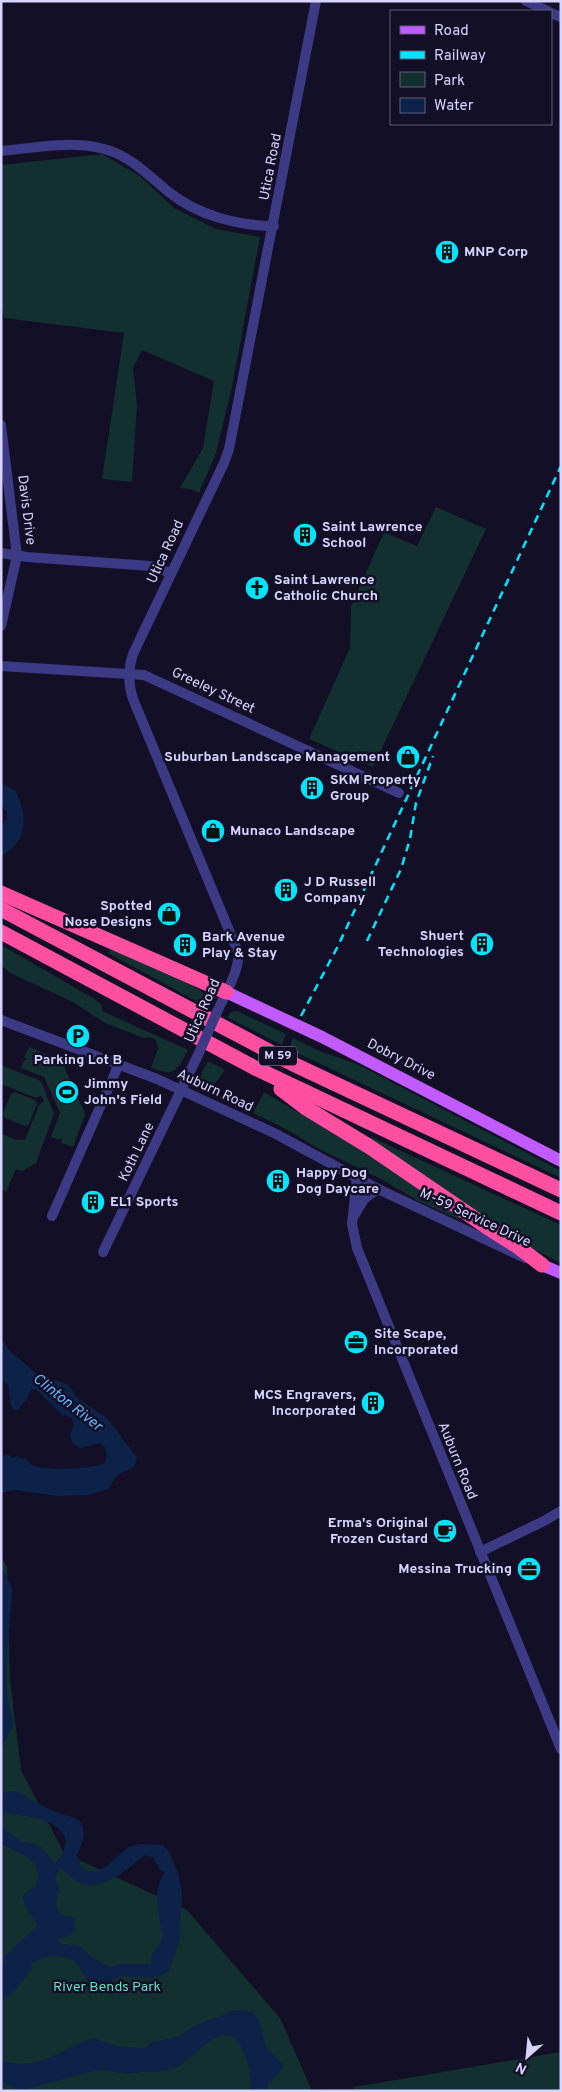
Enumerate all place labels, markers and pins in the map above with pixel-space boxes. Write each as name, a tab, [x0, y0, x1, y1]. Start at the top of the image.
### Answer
building icon: MNP Corp	[434, 239, 460, 265]
place label: MNP Corp	[464, 244, 528, 261]
place label: Saint Lawrence School	[322, 519, 423, 552]
building icon: Saint Lawrence School	[292, 522, 318, 548]
place label: Saint Lawrence Catholic Church	[274, 572, 378, 605]
church icon: Saint Lawrence Catholic Church	[244, 575, 270, 601]
shop icon: Suburban Landscape Management	[395, 744, 421, 770]
place label: Suburban Landscape Management	[164, 749, 390, 766]
place label: SKM Property Group	[330, 772, 421, 805]
building icon: SKM Property Group	[299, 775, 325, 801]
shop icon: Munaco Landscape	[200, 818, 226, 844]
place label: Munaco Landscape	[230, 823, 355, 840]
place label: J D Russell Company	[304, 874, 376, 907]
building icon: J D Russell Company	[273, 877, 299, 903]
place label: Spotted Nose Designs	[65, 898, 152, 931]
shop icon: Spotted Nose Designs	[156, 901, 182, 927]
place label: Shuert Technologies	[378, 928, 464, 961]
place label: Bark Avenue Play & Stay	[202, 929, 285, 962]
building icon: Shuert Technologies	[469, 931, 495, 957]
building icon: Bark Avenue Play & Stay	[172, 932, 198, 958]
parking icon: Parking Lot B	[65, 1023, 91, 1049]
place label: Parking Lot B	[34, 1052, 122, 1069]
place label: Jimmy John's Field	[84, 1076, 162, 1109]
sports icon: Jimmy John's Field	[54, 1079, 80, 1105]
place label: Happy Dog Dog Daycare	[296, 1165, 379, 1198]
building icon: Happy Dog Dog Daycare	[265, 1168, 291, 1194]
building icon: EL1 Sports	[80, 1189, 106, 1215]
place label: EL1 Sports	[110, 1194, 179, 1211]
place label: Site Scape, Incorporated	[374, 1326, 458, 1359]
office icon: Site Scape, Incorporated	[343, 1329, 369, 1355]
place label: MCS Engravers, Incorporated	[254, 1387, 356, 1420]
building icon: MCS Engravers, Incorporated	[360, 1390, 386, 1416]
place label: Erma's Original Frozen Custard	[328, 1515, 428, 1548]
cafe icon: Erma's Original Frozen Custard	[432, 1518, 458, 1544]
office icon: Messina Trucking	[516, 1556, 542, 1582]
place label: Messina Trucking	[398, 1561, 512, 1578]

